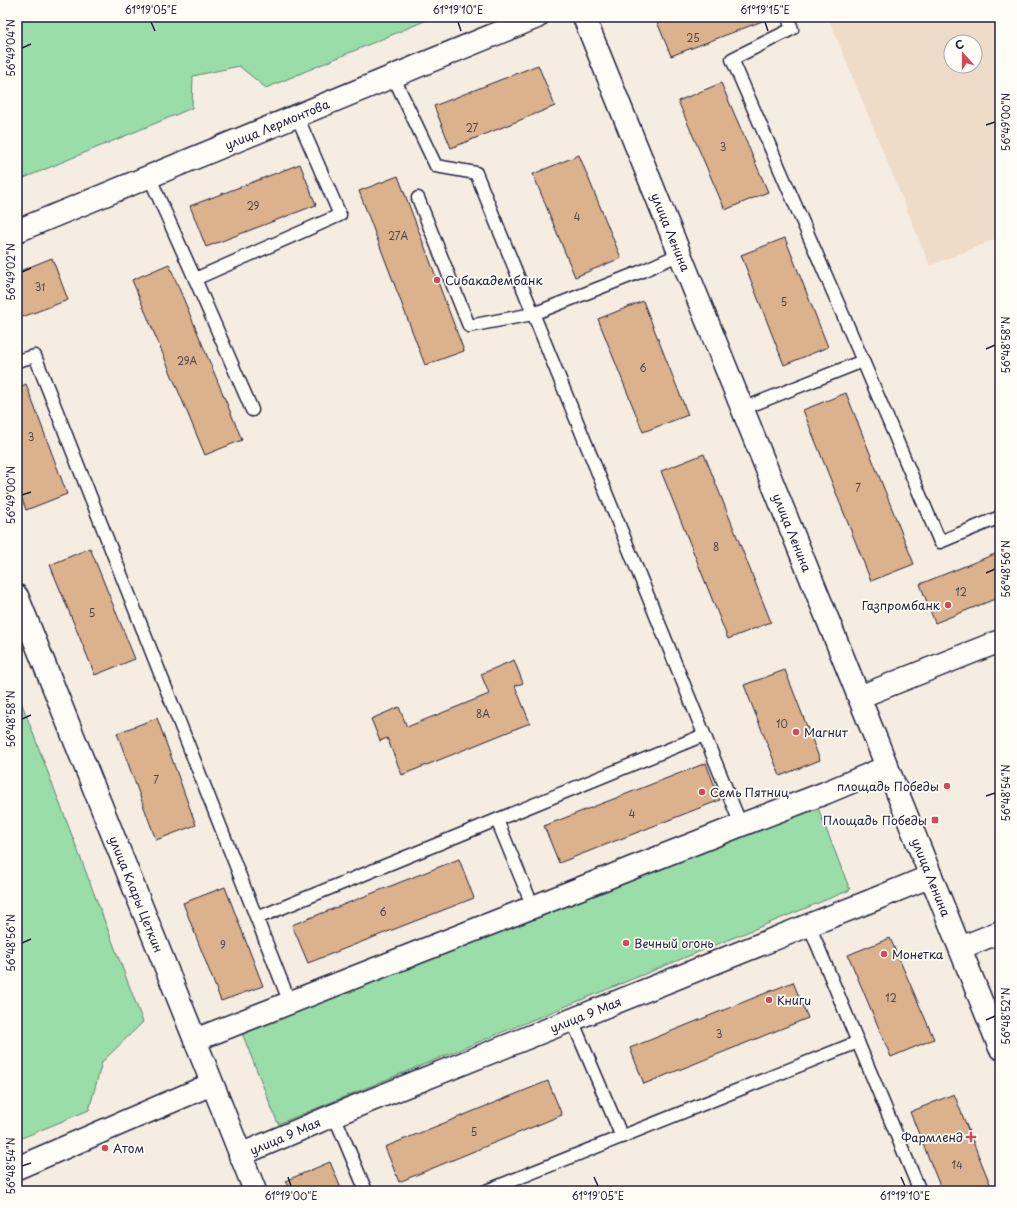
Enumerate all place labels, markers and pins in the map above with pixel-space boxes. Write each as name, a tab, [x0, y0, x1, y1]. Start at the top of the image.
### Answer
place label: Сибакадембанк	[445, 271, 543, 289]
marker: Сибакадембанк	[432, 275, 442, 285]
place label: Газпромбанк	[862, 596, 941, 614]
marker: Газпромбанк	[943, 600, 953, 610]
place label: Магнит	[804, 723, 849, 741]
marker: Магнит	[791, 727, 801, 737]
place label: площадь Победы	[837, 777, 939, 795]
marker: площадь Победы	[942, 781, 952, 791]
place label: Семь Пятниц	[710, 783, 789, 801]
marker: Семь Пятниц	[697, 787, 707, 797]
place label: Площадь Победы	[823, 811, 927, 829]
marker: Площадь Победы	[930, 815, 940, 825]
place label: Вечный огонь	[634, 934, 714, 952]
marker: Вечный огонь	[621, 938, 631, 948]
place label: Монетка	[892, 945, 944, 963]
marker: Монетка	[879, 949, 889, 959]
place label: Книги	[777, 991, 811, 1009]
marker: Книги	[764, 995, 774, 1005]
place label: Фармленд	[901, 1128, 963, 1146]
marker: Фармленд	[966, 1132, 976, 1142]
place label: Атом	[113, 1139, 144, 1157]
marker: Атом	[100, 1143, 110, 1153]

